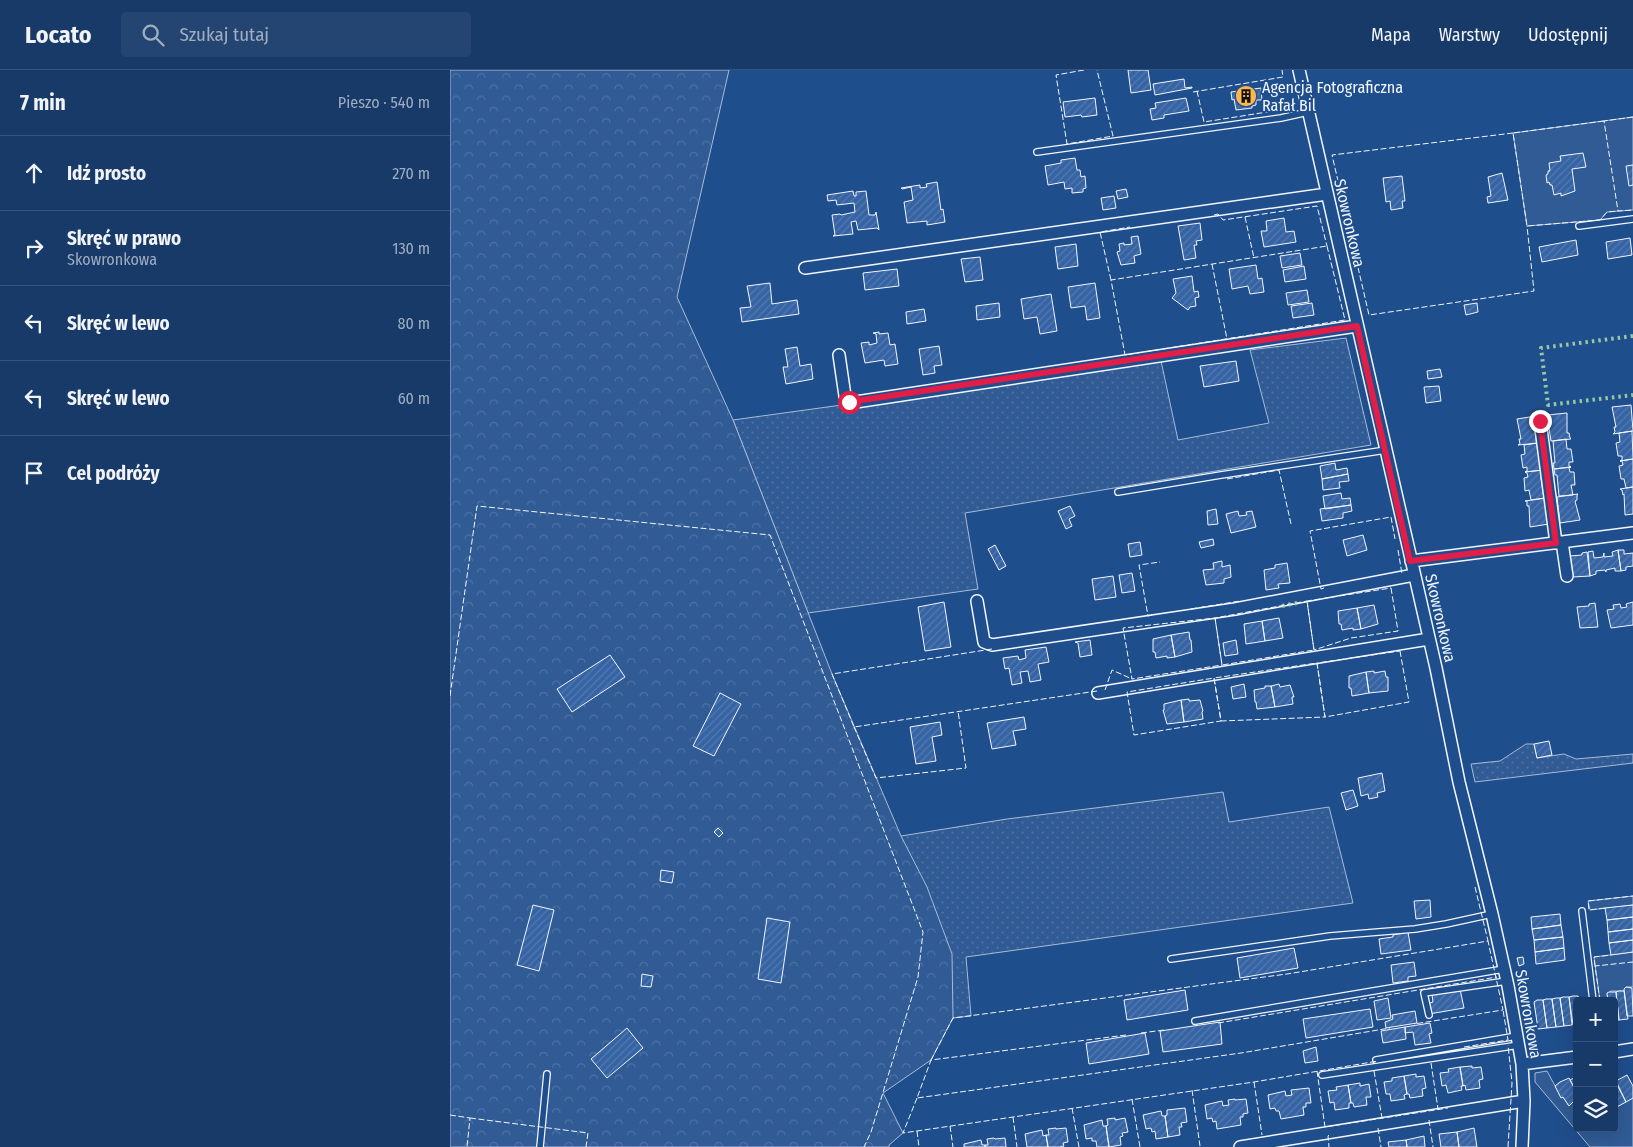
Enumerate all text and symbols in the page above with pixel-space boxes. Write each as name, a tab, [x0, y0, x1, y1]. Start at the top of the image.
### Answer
search box	[121, 12, 471, 57]
text: Locato	[25, 21, 91, 49]
icon: search	[139, 21, 167, 49]
text: Szukaj tutaj	[179, 23, 269, 46]
text: Mapa	[1371, 24, 1411, 46]
text: Warstwy	[1439, 24, 1500, 46]
text: Udostępnij	[1528, 24, 1608, 46]
place label: Agencja Fotograficzna Rafał Bil	[1262, 78, 1403, 115]
building icon: Agencja Fotograficzna Rafał Bil	[1234, 84, 1258, 108]
text: 7 min	[20, 90, 66, 116]
text: Pieszo · 540 m	[338, 93, 430, 112]
icon: ahead	[20, 159, 48, 187]
text: Idź prosto	[67, 162, 146, 185]
text: 270 m	[392, 164, 430, 183]
street label: Skowronkowa	[1330, 177, 1369, 269]
text: Skręć w prawo	[67, 227, 181, 250]
icon: right	[20, 234, 48, 262]
text: 130 m	[392, 239, 430, 258]
text: Skowronkowa	[67, 250, 157, 269]
icon: left	[20, 309, 48, 337]
text: Skręć w lewo	[67, 312, 170, 335]
text: 80 m	[398, 314, 430, 333]
icon: left	[20, 384, 48, 412]
text: Skręć w lewo	[67, 387, 170, 410]
text: 60 m	[398, 389, 430, 408]
route start	[838, 391, 861, 414]
route end	[1529, 410, 1552, 433]
icon: arrive	[20, 459, 48, 487]
text: Cel podróży	[67, 462, 160, 485]
street label: Skowronkowa	[1421, 572, 1460, 664]
street label: Skowronkowa	[1511, 968, 1546, 1060]
map controls	[1573, 997, 1618, 1132]
button: +	[1573, 997, 1618, 1042]
button: −	[1573, 1042, 1618, 1087]
button: layers	[1573, 1087, 1618, 1132]

